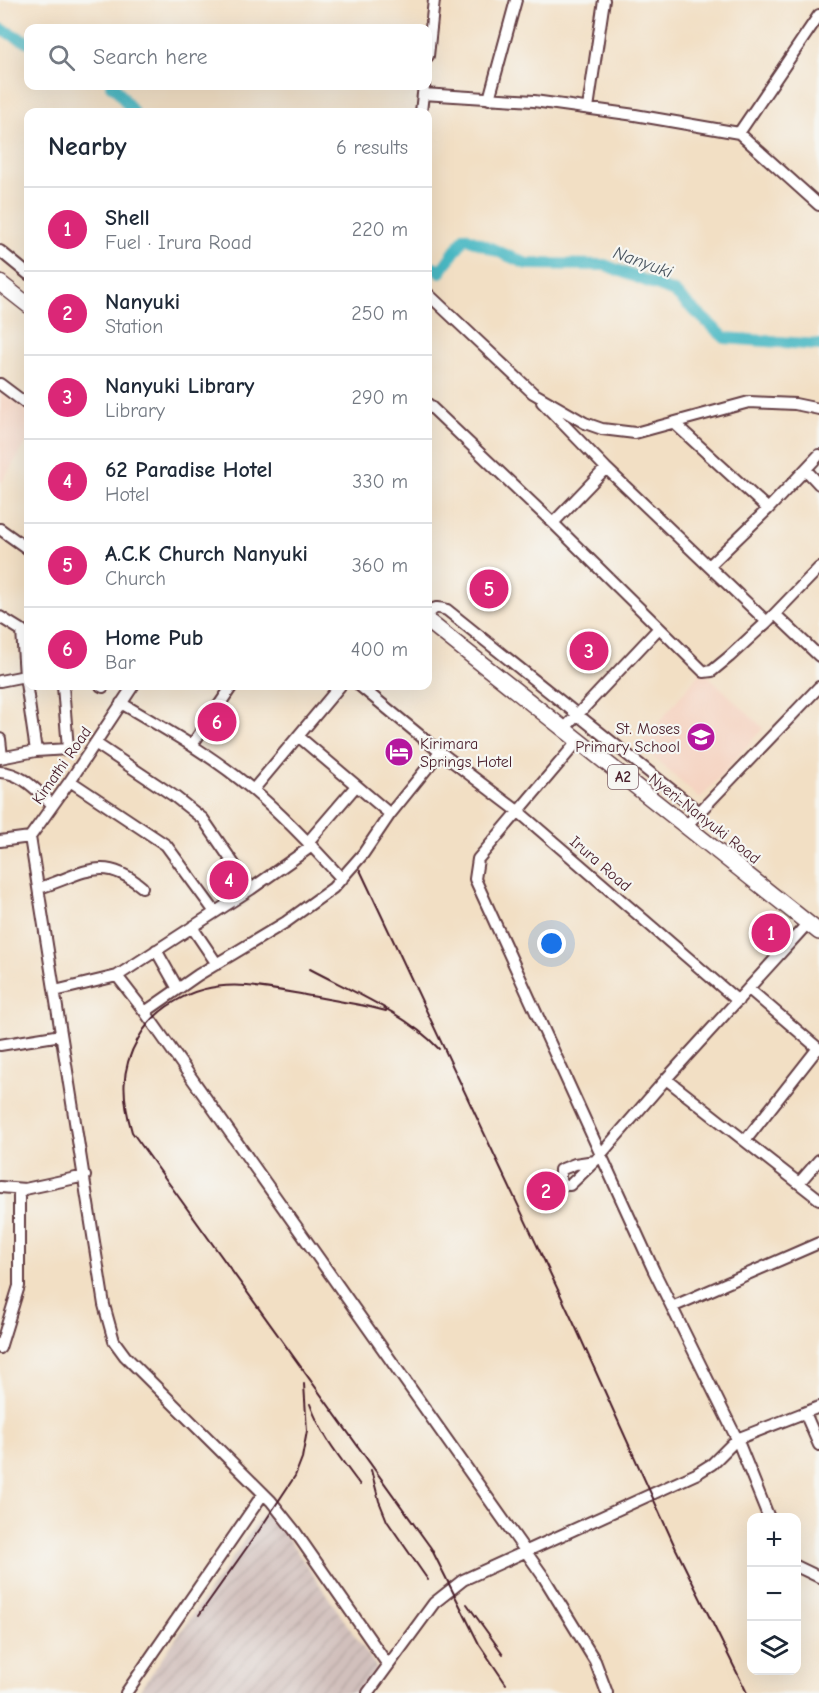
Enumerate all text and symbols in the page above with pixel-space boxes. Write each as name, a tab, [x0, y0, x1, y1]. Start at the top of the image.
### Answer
search box	[24, 24, 432, 90]
icon: search	[45, 41, 78, 74]
text: Search here	[93, 44, 208, 70]
text: Nearby	[48, 132, 127, 162]
text: 6 results	[336, 136, 408, 159]
text: Shell	[105, 205, 150, 231]
text: 1	[64, 218, 71, 241]
text: 220 m	[352, 218, 408, 241]
text: Fuel · Irura Road	[105, 231, 252, 254]
water label: Nanyuki	[610, 242, 676, 283]
text: Nanyuki	[105, 289, 180, 315]
text: 2	[63, 302, 72, 325]
text: 250 m	[351, 302, 408, 325]
text: Station	[105, 315, 163, 338]
text: Nanyuki Library	[105, 373, 254, 399]
text: 3	[63, 386, 72, 409]
text: 290 m	[352, 386, 408, 409]
text: Library	[105, 399, 165, 422]
text: 62 Paradise Hotel	[105, 457, 273, 483]
text: 4	[63, 470, 72, 493]
text: 330 m	[352, 470, 408, 493]
text: Hotel	[105, 483, 149, 506]
text: A.C.K Church Nanyuki	[105, 541, 308, 567]
text: 5	[62, 554, 73, 577]
text: 360 m	[352, 554, 408, 577]
pin: 5	[470, 566, 508, 612]
text: Church	[105, 567, 166, 590]
text: Home Pub	[105, 625, 203, 651]
pin: 3	[570, 628, 608, 674]
text: 6	[62, 638, 73, 661]
text: 400 m	[351, 638, 408, 661]
text: Bar	[105, 651, 136, 674]
pin: 6	[198, 700, 236, 744]
place label: St. Moses Primary School	[575, 720, 680, 756]
school or university icon: St. Moses Primary School	[685, 721, 717, 753]
street label: Kimathi Road	[28, 723, 95, 808]
place label: Kirimara Springs Hotel	[420, 735, 512, 771]
hotel icon: Kirimara Springs Hotel	[383, 736, 415, 768]
road number: A2	[608, 765, 638, 789]
street label: Nyeri-Nanyuki Road	[645, 770, 764, 868]
street label: Irura Road	[566, 832, 635, 895]
pin: 4	[210, 858, 248, 902]
pin: 1	[752, 910, 790, 956]
your location	[537, 929, 566, 958]
pin: 2	[526, 1168, 566, 1214]
map controls	[747, 1513, 801, 1675]
button: +	[747, 1513, 801, 1567]
button: −	[747, 1567, 801, 1621]
button: layers	[747, 1621, 801, 1675]

